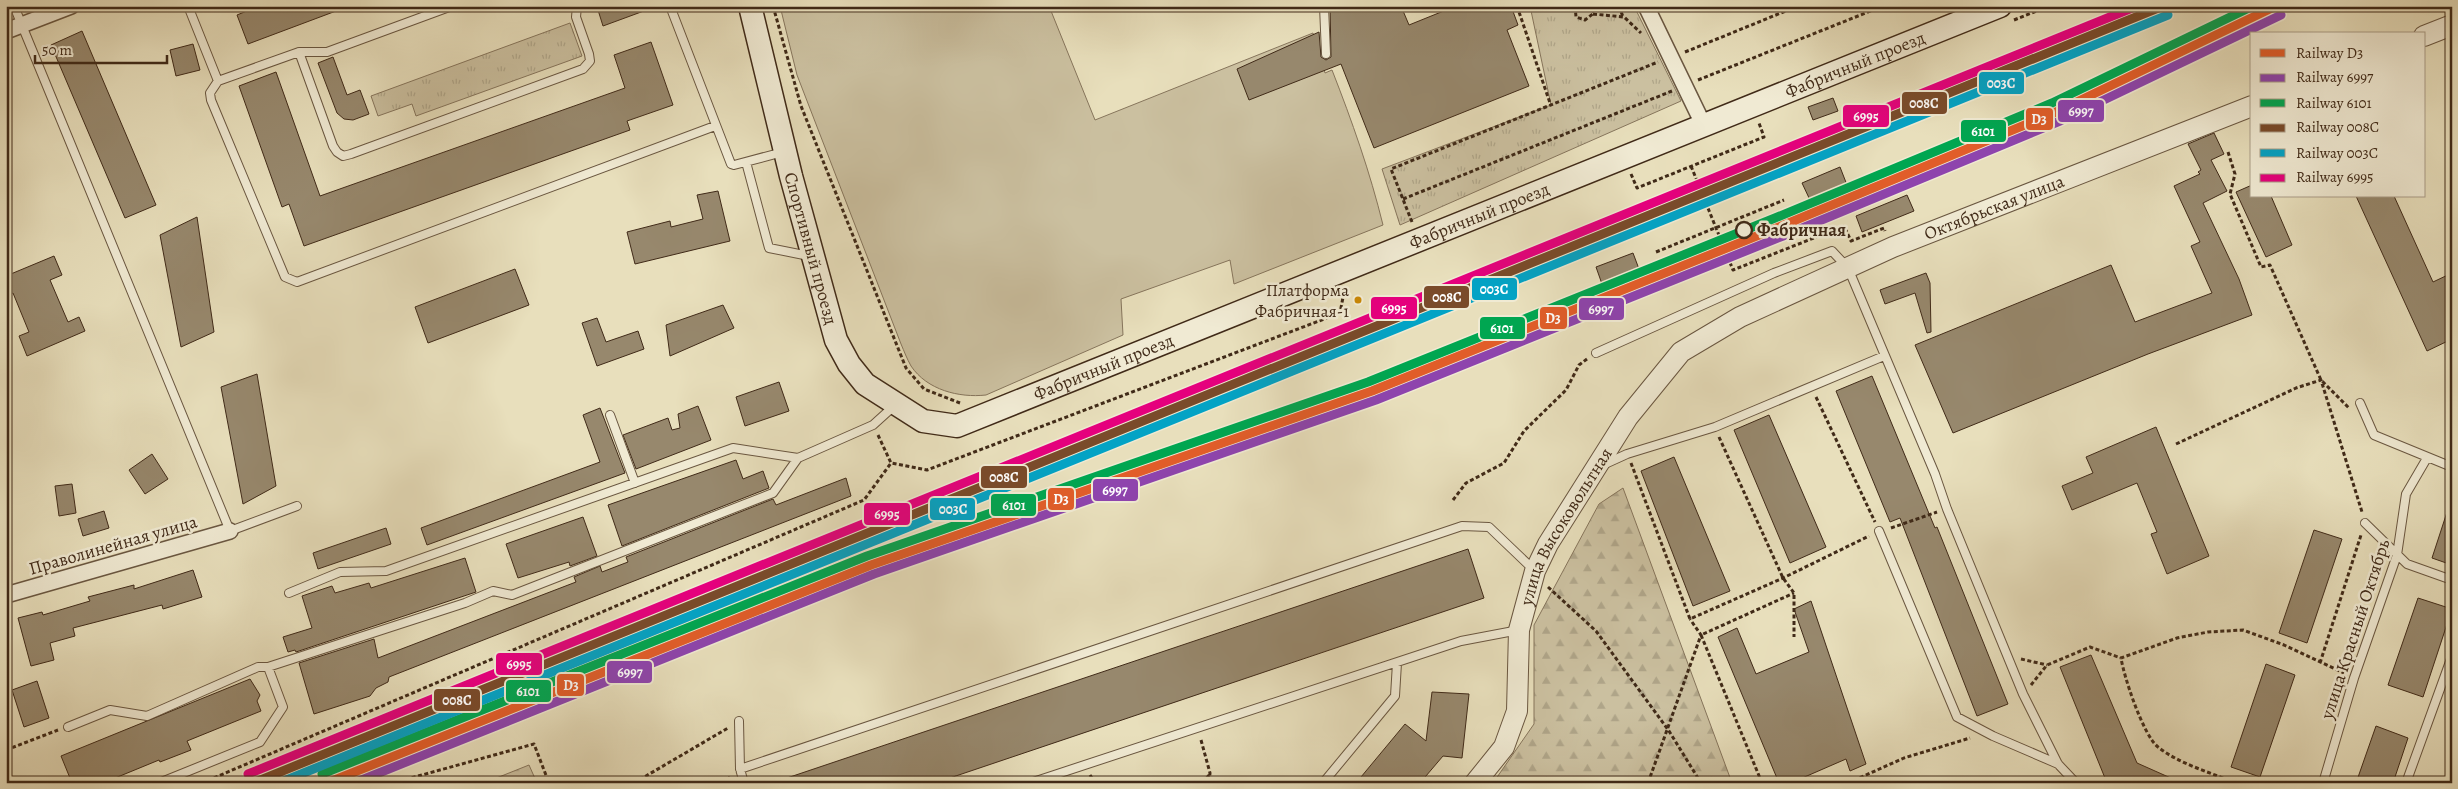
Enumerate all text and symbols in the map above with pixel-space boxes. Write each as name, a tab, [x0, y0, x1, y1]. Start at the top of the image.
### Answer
street label: Фабричный проезд	[1781, 25, 1929, 103]
scale bar	[35, 32, 168, 64]
legend	[2250, 32, 2426, 198]
text: 50 m	[42, 40, 72, 60]
text: Railway D3	[2296, 43, 2363, 63]
text: Railway 6997	[2296, 67, 2374, 87]
line badge: 003С	[1978, 71, 2025, 95]
text: 003С	[1987, 74, 2016, 93]
line badge: 008С	[1901, 91, 1948, 115]
text: Railway 6101	[2296, 93, 2372, 113]
text: 008С	[1909, 94, 1939, 113]
line badge: 6997	[2057, 99, 2105, 123]
text: 6997	[2068, 102, 2094, 121]
line badge: 6995	[1842, 104, 1890, 128]
text: 6995	[1853, 107, 1879, 126]
line badge: D3	[2025, 107, 2054, 131]
text: D3	[2031, 110, 2047, 129]
text: Railway 008С	[2296, 117, 2379, 137]
line badge: 6101	[1960, 119, 2007, 143]
text: 6101	[1971, 122, 1995, 141]
text: Railway 003С	[2296, 143, 2378, 163]
text: Railway 6995	[2296, 167, 2373, 187]
street label: Октябрьская улица	[1920, 169, 2068, 246]
street label: Спортивный проезд	[779, 170, 843, 328]
street label: Фабричный проезд	[1405, 177, 1553, 255]
place label: Фабричная	[1757, 218, 1846, 242]
marker: Фабричная	[1735, 221, 1753, 239]
line badge: 003С	[1471, 277, 1518, 301]
place label: Платформа Фабричная-1	[1255, 279, 1349, 323]
text: 003С	[1480, 280, 1509, 299]
line badge: 008С	[1423, 285, 1470, 309]
text: 008С	[1432, 288, 1462, 307]
marker: Платформа Фабричная-1	[1353, 295, 1363, 305]
line badge: 6995	[1370, 296, 1418, 320]
line badge: 6997	[1578, 297, 1625, 321]
text: 6995	[1381, 299, 1407, 318]
text: 6997	[1588, 300, 1614, 319]
line badge: D3	[1539, 306, 1568, 330]
text: D3	[1545, 309, 1561, 328]
line badge: 6101	[1479, 316, 1526, 340]
text: 6101	[1490, 319, 1514, 338]
street label: Фабричный проезд	[1030, 328, 1177, 406]
street label: улица Высоковольтная	[1514, 443, 1618, 609]
line badge: 008С	[980, 465, 1028, 489]
text: 008С	[989, 468, 1019, 487]
line badge: 6997	[1092, 478, 1139, 502]
text: 6997	[1102, 481, 1128, 500]
line badge: D3	[1047, 487, 1075, 511]
text: D3	[1053, 490, 1069, 509]
line badge: 6101	[990, 493, 1037, 517]
text: 6101	[1002, 496, 1026, 515]
line badge: 003С	[929, 497, 976, 521]
text: 003С	[939, 500, 968, 519]
line badge: 6995	[863, 502, 911, 526]
text: 6995	[874, 505, 900, 524]
street label: Праволинейная улица	[26, 509, 201, 581]
street label: улица Красный Октябрь	[2314, 536, 2396, 723]
line badge: 6995	[495, 652, 543, 676]
text: 6995	[506, 655, 532, 674]
line badge: 6997	[606, 660, 653, 684]
text: 6997	[617, 663, 643, 682]
line badge: D3	[556, 673, 585, 697]
text: D3	[563, 676, 579, 695]
line badge: 6101	[505, 679, 552, 703]
text: 6101	[516, 682, 540, 701]
line badge: 008С	[433, 688, 481, 712]
text: 008С	[442, 691, 472, 710]

